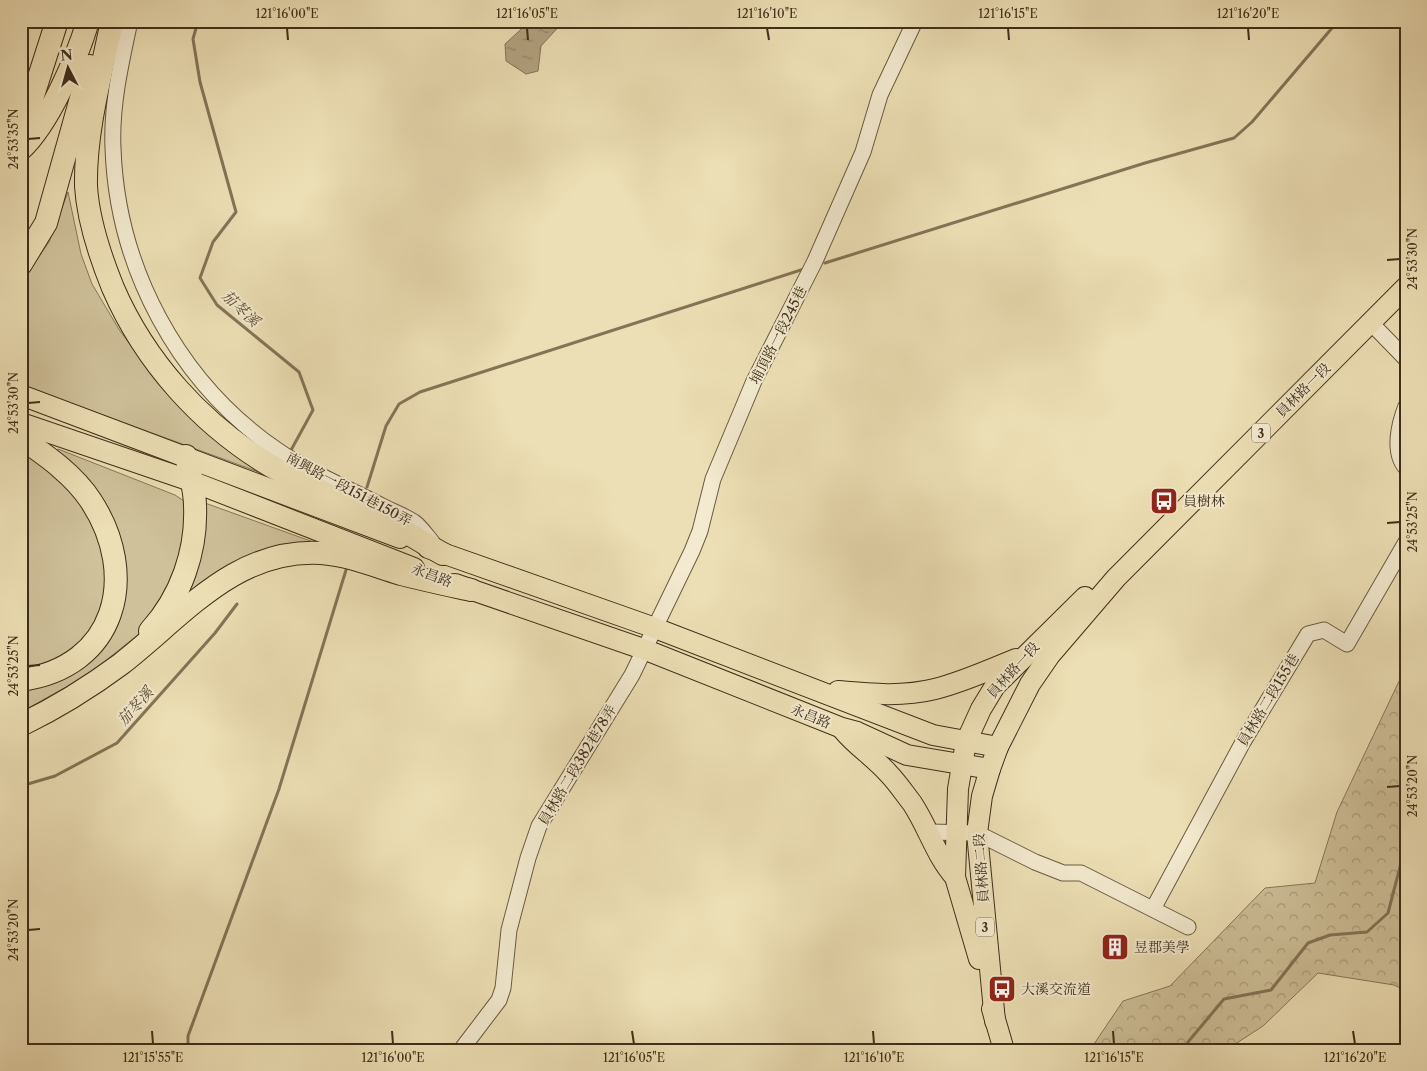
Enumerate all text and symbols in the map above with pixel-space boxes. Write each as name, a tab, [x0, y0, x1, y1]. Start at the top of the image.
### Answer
text: 121°16'00"E	[255, 6, 319, 21]
text: 121°16'05"E	[496, 6, 558, 21]
text: 121°16'10"E	[737, 6, 797, 21]
text: 121°16'15"E	[978, 6, 1038, 21]
text: 121°16'20"E	[1217, 6, 1279, 21]
north arrow	[42, 42, 92, 92]
text: N	[60, 45, 74, 65]
text: 24°53'35"N	[6, 108, 21, 169]
text: 24°53'30"N	[1405, 228, 1420, 290]
street label: 埔頂路一段245巷	[746, 283, 810, 387]
water label: 茄苳溪	[218, 286, 265, 332]
street label: 員林路一段	[1272, 359, 1334, 421]
text: 24°53'30"N	[6, 372, 21, 434]
road number: 3	[1252, 423, 1270, 442]
street label: 南興路一段151巷150弄	[283, 448, 415, 530]
bus stop icon: 員樹林	[1149, 486, 1179, 516]
text: 24°53'25"N	[1405, 491, 1420, 553]
place label: 員樹林	[1183, 492, 1225, 510]
street label: 永昌路	[409, 559, 455, 591]
text: 24°53'25"N	[6, 635, 21, 697]
street label: 員林路一段	[983, 638, 1043, 702]
street label: 員林路二段155巷	[1233, 650, 1303, 750]
water label: 茄苳溪	[113, 681, 158, 729]
street label: 永昌路	[788, 700, 834, 732]
street label: 員林路二段382巷78弄	[534, 702, 620, 828]
text: 24°53'20"N	[1405, 755, 1420, 817]
street label: 員林路二段	[970, 832, 992, 904]
text: 24°53'20"N	[6, 899, 21, 961]
road number: 3	[976, 918, 994, 936]
building icon: 昱郡美學	[1100, 932, 1130, 962]
place label: 昱郡美學	[1134, 938, 1190, 956]
bus stop icon: 大溪交流道	[987, 974, 1017, 1004]
place label: 大溪交流道	[1021, 980, 1091, 998]
text: 121°15'55"E	[123, 1050, 183, 1065]
text: 121°16'00"E	[361, 1050, 425, 1065]
text: 121°16'05"E	[603, 1050, 665, 1065]
text: 121°16'10"E	[844, 1050, 904, 1065]
text: 121°16'15"E	[1084, 1050, 1144, 1065]
text: 121°16'20"E	[1324, 1050, 1386, 1065]

